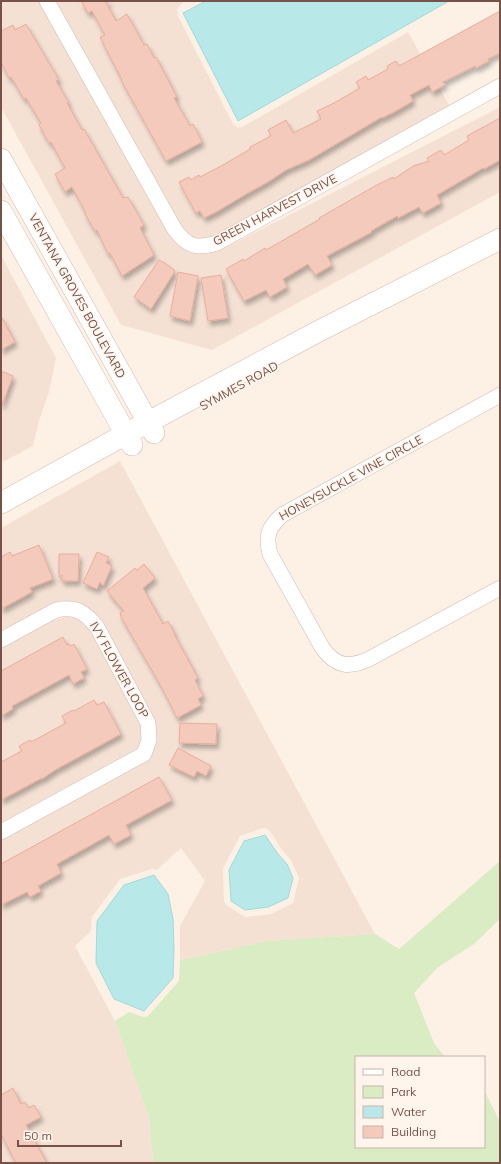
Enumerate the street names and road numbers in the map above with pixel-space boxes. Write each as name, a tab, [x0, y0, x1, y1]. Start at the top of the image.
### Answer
street label: GREEN HARVEST DRIVE	[210, 170, 339, 249]
street label: VENTANA GROVES BOULEVARD	[26, 211, 129, 381]
street label: SYMMES ROAD	[197, 358, 281, 413]
street label: HONEYSUCKLE VINE CIRCLE	[276, 432, 425, 523]
street label: IVY FLOWER LOOP	[87, 619, 152, 721]

